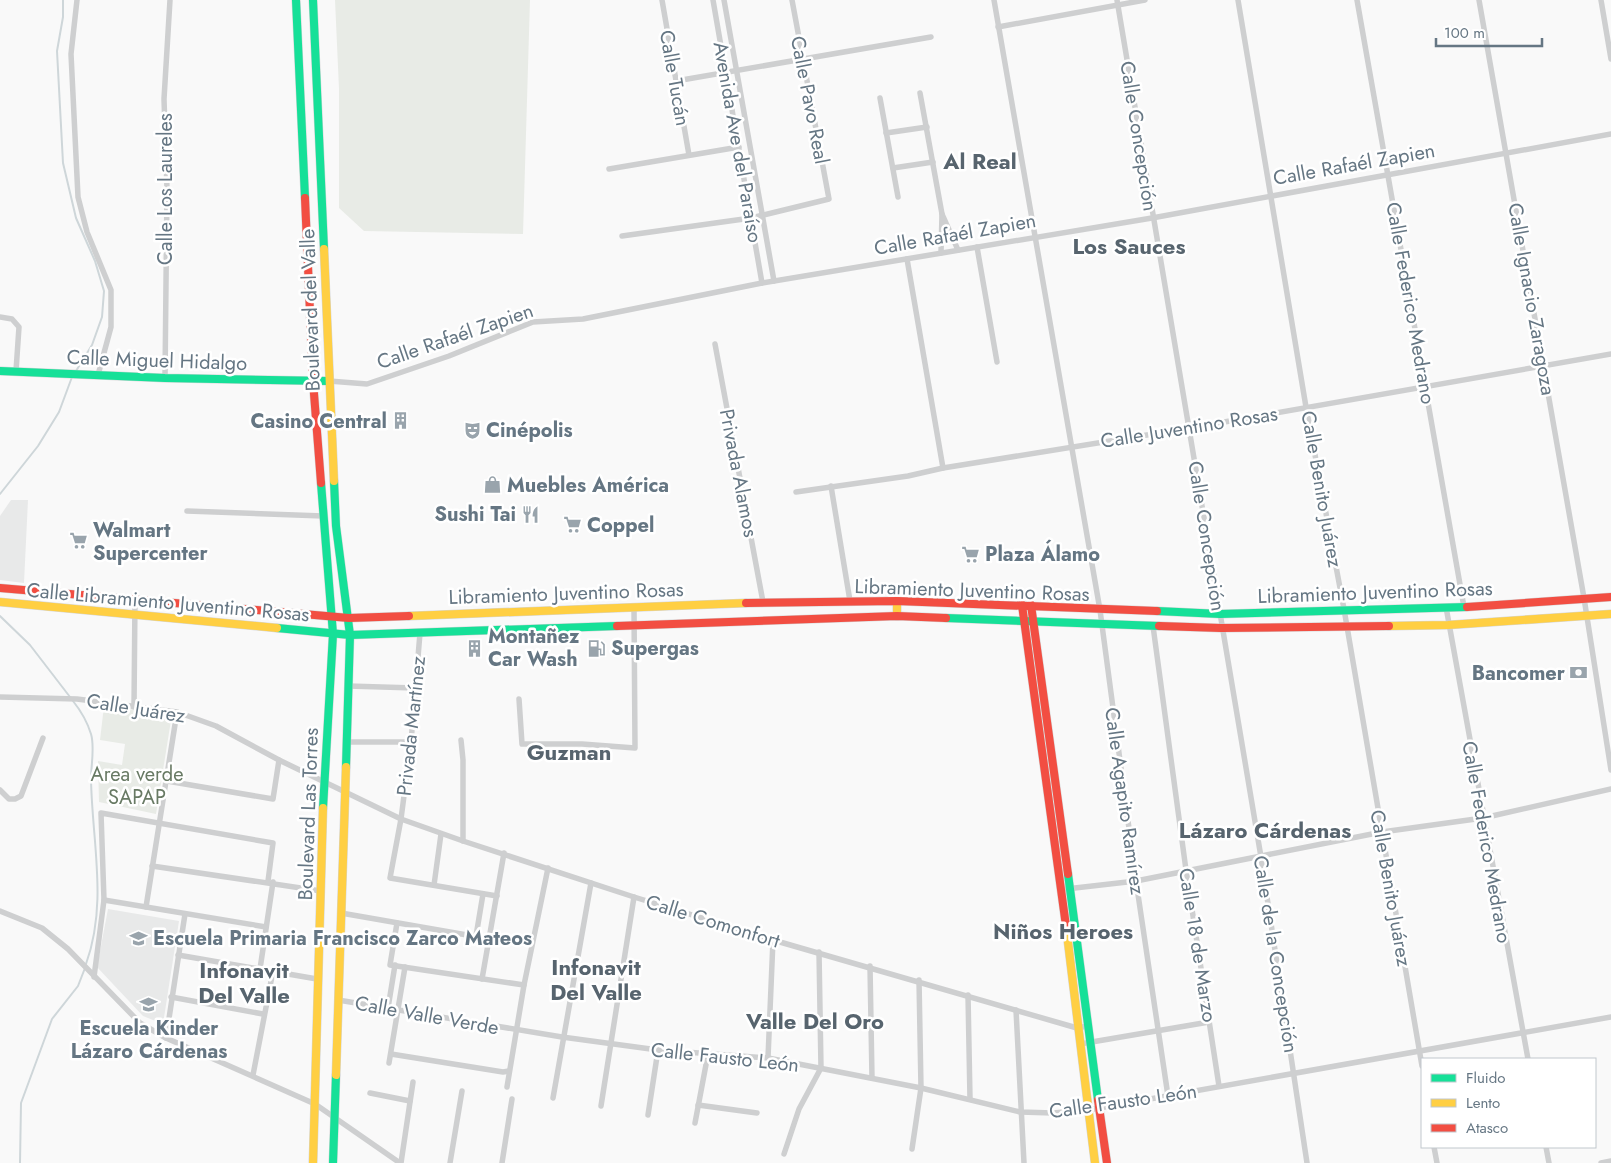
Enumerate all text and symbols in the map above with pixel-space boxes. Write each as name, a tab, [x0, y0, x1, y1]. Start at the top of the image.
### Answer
scale bar	[1436, 15, 1542, 47]
text: 100 m	[1444, 22, 1485, 44]
street label: Calle Tucán	[652, 28, 697, 128]
street label: Calle Pavo Real	[783, 34, 836, 167]
street label: Avenida Ave del Paraíso	[706, 39, 769, 245]
street label: Calle Concepción	[1112, 59, 1165, 213]
street label: Calle Los Laureles	[151, 113, 180, 265]
street label: Calle Rafaél Zapien	[1271, 136, 1437, 193]
district label: Al Real	[942, 145, 1017, 177]
street label: Calle Federico Medrano	[1378, 200, 1443, 406]
street label: Calle Ignacio Zaragoza	[1500, 201, 1563, 398]
street label: Calle Rafaél Zapien	[872, 206, 1038, 263]
street label: Boulevard del Valle	[293, 228, 328, 392]
district label: Los Sauces	[1073, 230, 1186, 262]
street label: Calle Rafaél Zapien	[373, 296, 537, 377]
street label: Calle Miguel Hidalgo	[66, 343, 248, 378]
street label: Calle Juventino Rosas	[1099, 399, 1280, 456]
street label: Privada Alamos	[712, 406, 765, 540]
place label: Casino Central	[251, 407, 387, 436]
street label: Calle Benito Juárez	[1293, 409, 1350, 570]
building icon: Casino Central	[391, 411, 411, 431]
place label: Cinépolis	[486, 416, 573, 445]
theatre icon: Cinépolis	[462, 420, 482, 440]
street label: Calle Concepción	[1180, 459, 1233, 613]
place label: Muebles América	[507, 471, 669, 500]
shop icon: Muebles América	[483, 475, 503, 495]
place label: Sushi Tai	[434, 500, 516, 529]
restaurant icon: Sushi Tai	[520, 504, 540, 524]
place label: Coppel	[587, 511, 654, 540]
supermarket icon: Coppel	[563, 515, 583, 535]
place label: Walmart Supercenter	[93, 516, 208, 568]
supermarket icon: Walmart Supercenter	[69, 531, 89, 551]
place label: Plaza Álamo	[985, 539, 1100, 569]
supermarket icon: Plaza Álamo	[961, 544, 981, 564]
street label: Libramiento Juventino Rosas	[854, 572, 1090, 609]
street label: Libramiento Juventino Rosas	[1257, 574, 1493, 611]
street label: Libramiento Juventino Rosas	[448, 575, 684, 612]
street label: Calle Libramiento Juventino Rosas	[25, 576, 311, 629]
place label: Montañez Car Wash	[488, 622, 580, 674]
place label: Supergas	[611, 634, 699, 663]
building icon: Montañez Car Wash	[464, 638, 484, 658]
fuel station icon: Supergas	[587, 638, 607, 658]
street label: Privada Martínez	[390, 655, 433, 797]
place label: Bancomer	[1472, 659, 1566, 688]
bank icon: Bancomer	[1569, 663, 1589, 683]
street label: Calle Juárez	[84, 686, 187, 731]
street label: Calle Agapito Ramírez	[1097, 706, 1152, 897]
street label: Boulevard Las Torres	[291, 727, 326, 901]
district label: Guzman	[527, 736, 611, 768]
street label: Calle Federico Medrano	[1454, 739, 1519, 945]
park label: Area verde SAPAP	[90, 760, 184, 812]
street label: Calle Benito Juárez	[1362, 808, 1419, 969]
district label: Lázaro Cárdenas	[1179, 814, 1351, 846]
street label: Calle de la Concepción	[1246, 853, 1305, 1055]
street label: Calle 18 de Marzo	[1171, 866, 1224, 1024]
street label: Calle Comonfort	[642, 887, 784, 956]
district label: Niños Heroes	[993, 915, 1133, 947]
place label: Escuela Primaria Francisco Zarco Mateos	[153, 924, 532, 953]
school or university icon: Escuela Primaria Francisco Zarco Mateos	[129, 928, 149, 948]
district label: Infonavit Del Valle	[550, 951, 642, 1008]
district label: Infonavit Del Valle	[198, 954, 290, 1011]
street label: Calle Valle Verde	[353, 989, 501, 1042]
school or university icon: Escuela Kinder Lázaro Cárdenas	[139, 994, 159, 1014]
district label: Valle Del Oro	[745, 1005, 884, 1037]
place label: Escuela Kinder Lázaro Cárdenas	[71, 1014, 227, 1066]
street label: Calle Fausto León	[649, 1035, 800, 1080]
legend	[1421, 1058, 1596, 1148]
text: Fluido	[1466, 1067, 1505, 1089]
street label: Calle Fausto León	[1047, 1077, 1199, 1126]
text: Lento	[1466, 1092, 1500, 1114]
text: Atasco	[1466, 1117, 1508, 1139]

